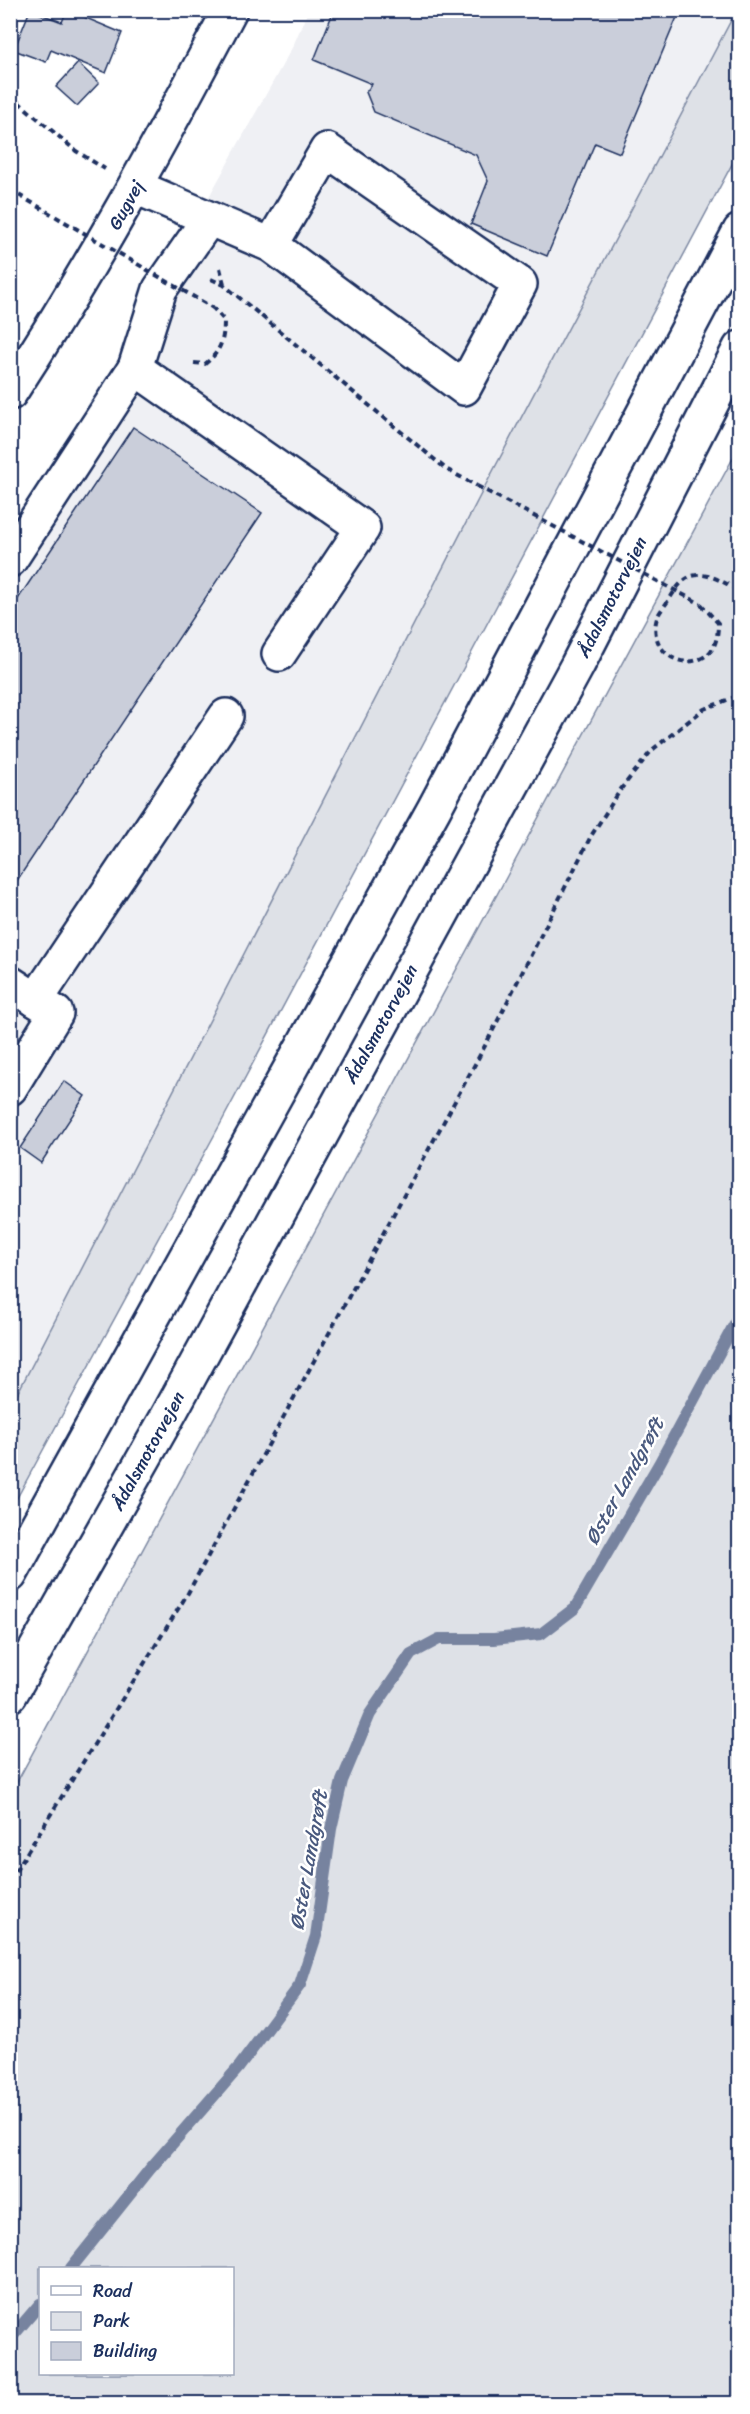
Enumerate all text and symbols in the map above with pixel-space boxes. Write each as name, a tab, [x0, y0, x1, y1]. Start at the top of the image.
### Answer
street label: Gugvej	[99, 173, 153, 236]
street label: Ådalsmotorvejen	[567, 531, 656, 664]
street label: Ådalsmotorvejen	[334, 958, 427, 1091]
street label: Ådalsmotorvejen	[101, 1385, 194, 1518]
water label: Øster Landgrøft	[575, 1409, 675, 1551]
water label: Øster Landgrøft	[279, 1785, 338, 1932]
legend	[39, 2267, 234, 2375]
text: Road	[93, 2275, 133, 2307]
text: Park	[93, 2305, 130, 2337]
text: Building	[93, 2335, 157, 2367]

